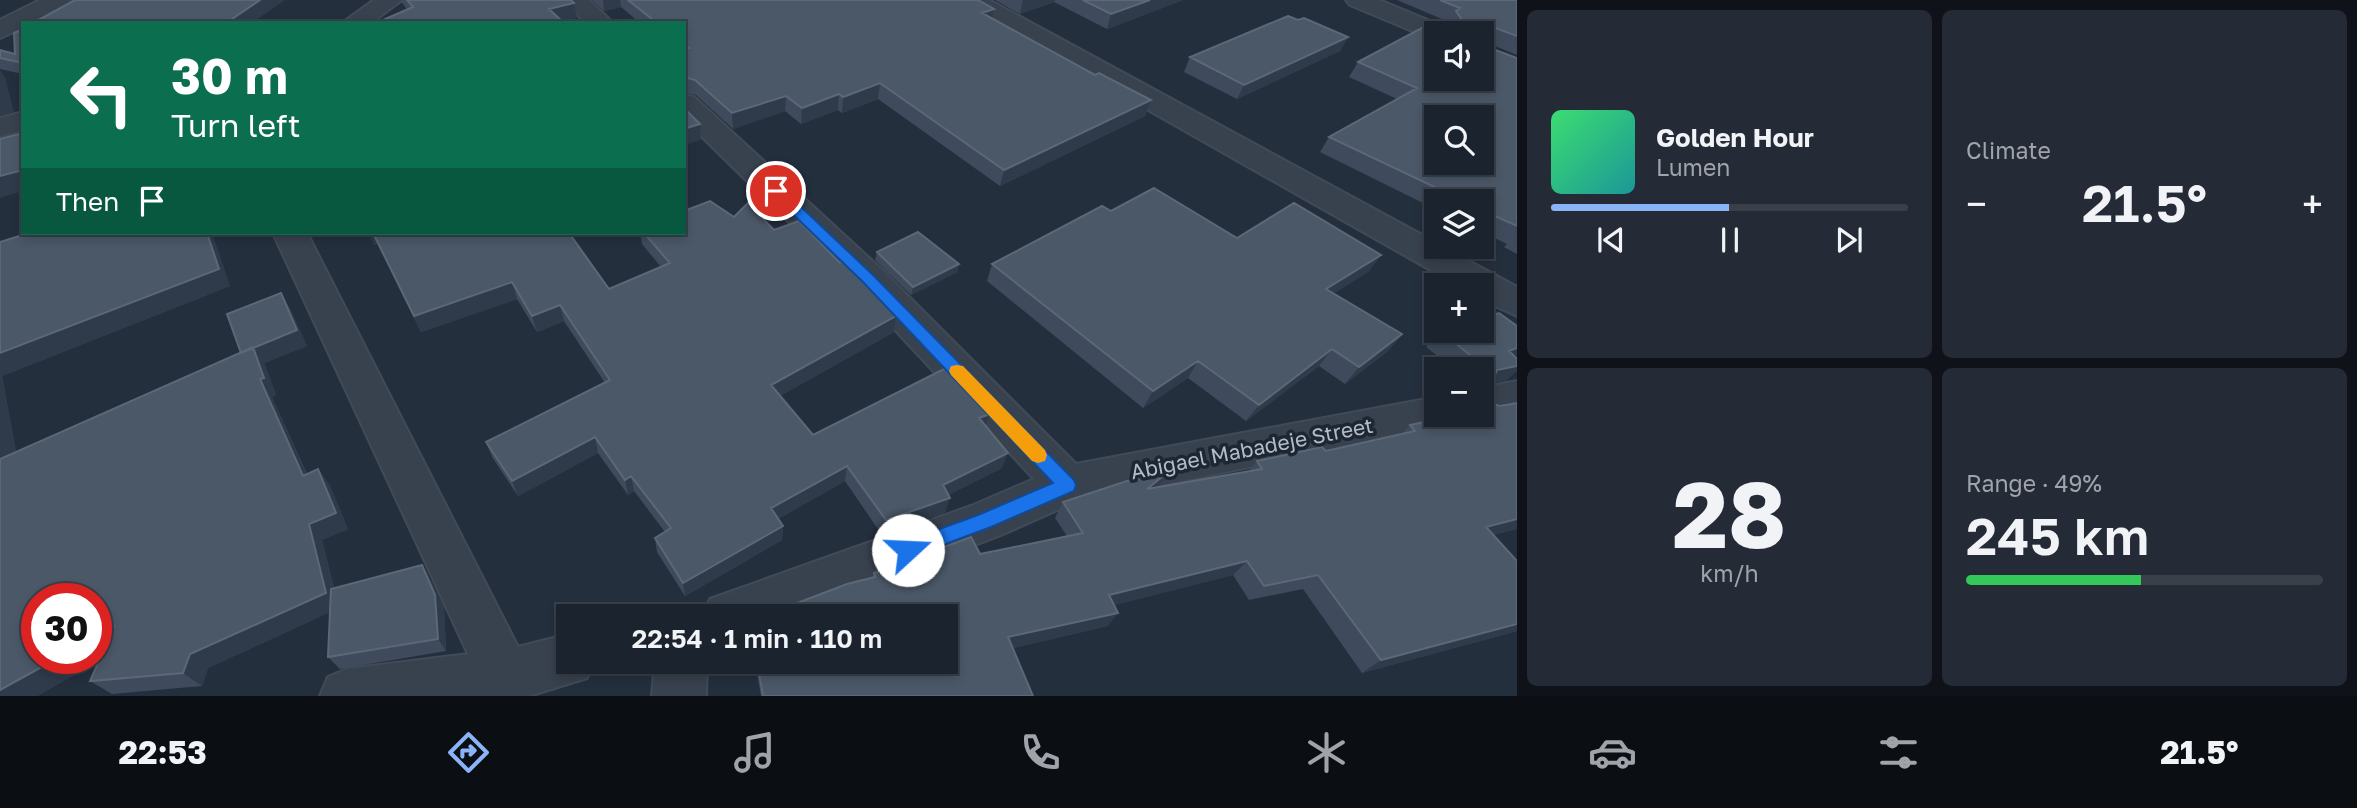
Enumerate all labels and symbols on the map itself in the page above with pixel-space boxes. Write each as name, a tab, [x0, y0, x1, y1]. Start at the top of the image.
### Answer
pin	[746, 161, 806, 221]
street label: Abigael Mabadeje Street	[1128, 412, 1375, 484]
position arrow	[871, 513, 945, 587]
speed limit sign: 30	[21, 583, 112, 674]

